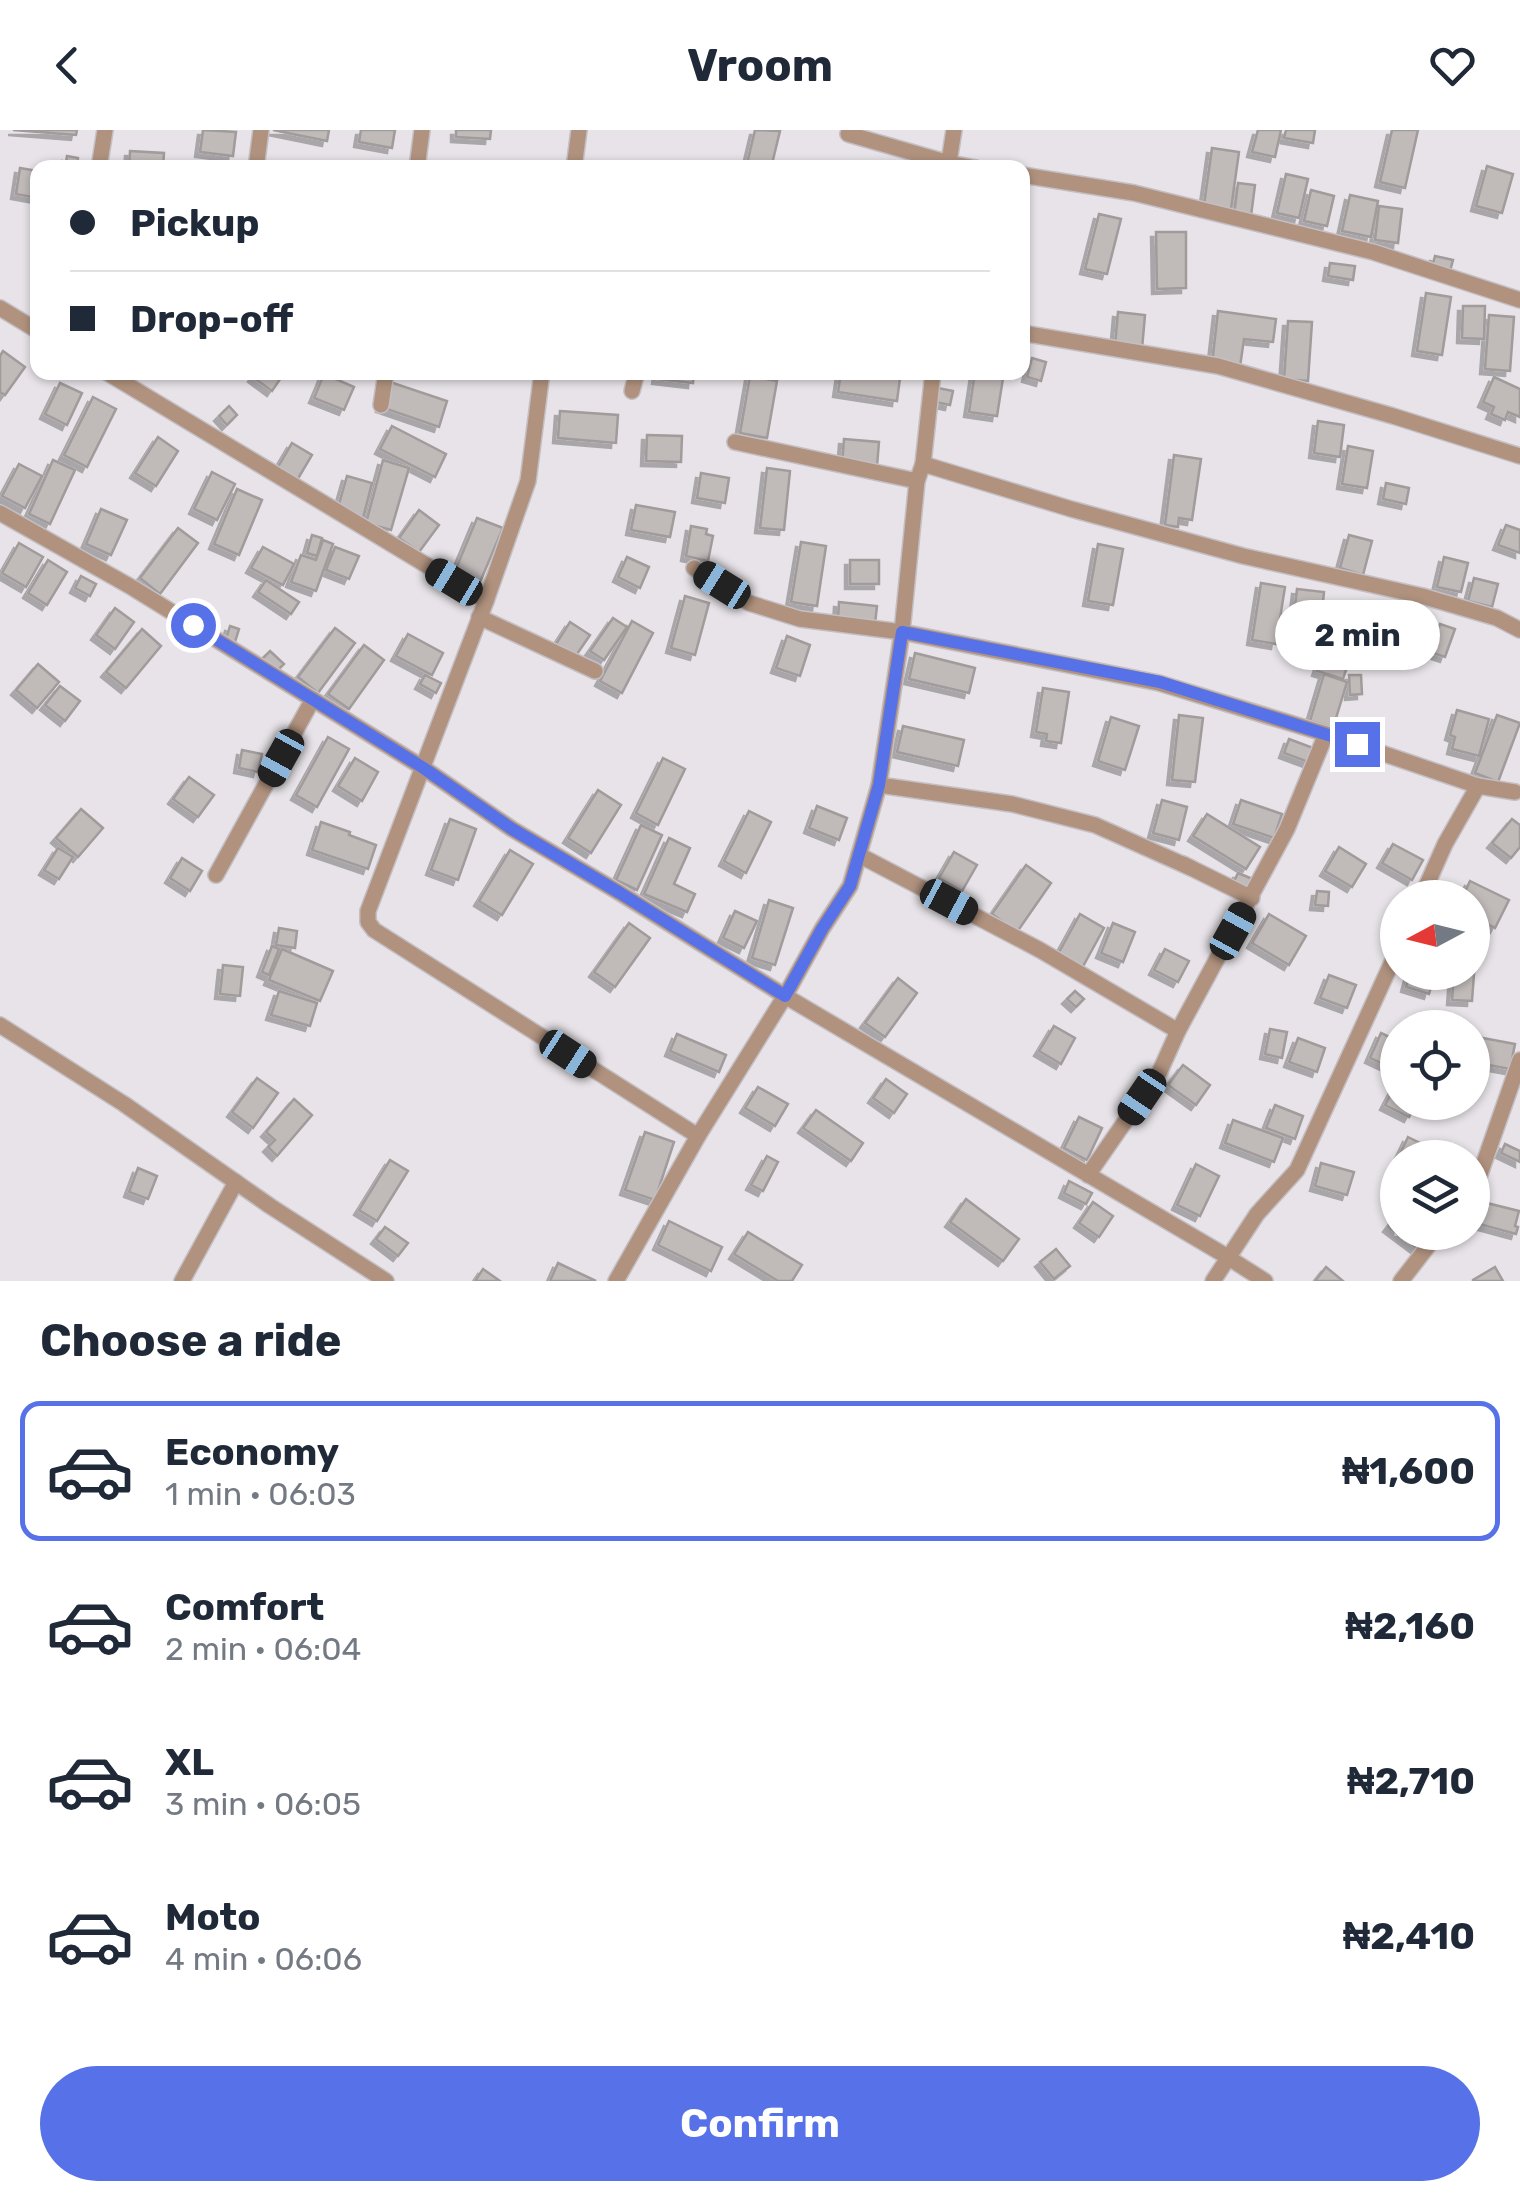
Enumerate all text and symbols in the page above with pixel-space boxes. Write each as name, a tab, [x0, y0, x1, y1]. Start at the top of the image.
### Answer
icon: back	[40, 38, 95, 93]
icon: heart	[1425, 38, 1480, 93]
text: Vroom	[687, 39, 833, 92]
text: Pickup	[130, 200, 259, 246]
text: Drop-off	[130, 296, 293, 342]
car	[421, 554, 487, 610]
car	[689, 556, 755, 614]
callout: 2 min	[1274, 599, 1440, 669]
route start	[171, 603, 216, 648]
text: 2 min	[1314, 616, 1401, 654]
route end	[1335, 722, 1380, 767]
car	[253, 724, 309, 792]
car	[915, 875, 983, 929]
north arrow	[1380, 880, 1490, 990]
map controls	[1380, 880, 1490, 1250]
car	[1205, 897, 1261, 965]
button: locate	[1380, 1010, 1490, 1120]
car	[535, 1025, 601, 1083]
car	[1113, 1064, 1171, 1130]
button: layers	[1380, 1140, 1490, 1250]
text: Choose a ride	[40, 1314, 342, 1367]
icon: car	[45, 1426, 135, 1516]
text: Economy	[165, 1429, 339, 1475]
text: ₦1,600	[1342, 1448, 1475, 1494]
text: 1 min · 06:03	[165, 1475, 356, 1513]
icon: car	[45, 1581, 135, 1671]
text: Comfort	[165, 1584, 324, 1630]
text: ₦2,160	[1345, 1603, 1475, 1649]
text: 2 min · 06:04	[165, 1630, 361, 1668]
icon: car	[45, 1736, 135, 1826]
text: XL	[165, 1739, 214, 1785]
text: ₦2,710	[1347, 1758, 1475, 1804]
text: 3 min · 06:05	[165, 1785, 361, 1823]
icon: car	[45, 1891, 135, 1981]
text: Moto	[165, 1894, 261, 1940]
text: ₦2,410	[1343, 1913, 1475, 1959]
text: 4 min · 06:06	[165, 1940, 362, 1978]
button: Confirm	[40, 2066, 1480, 2181]

